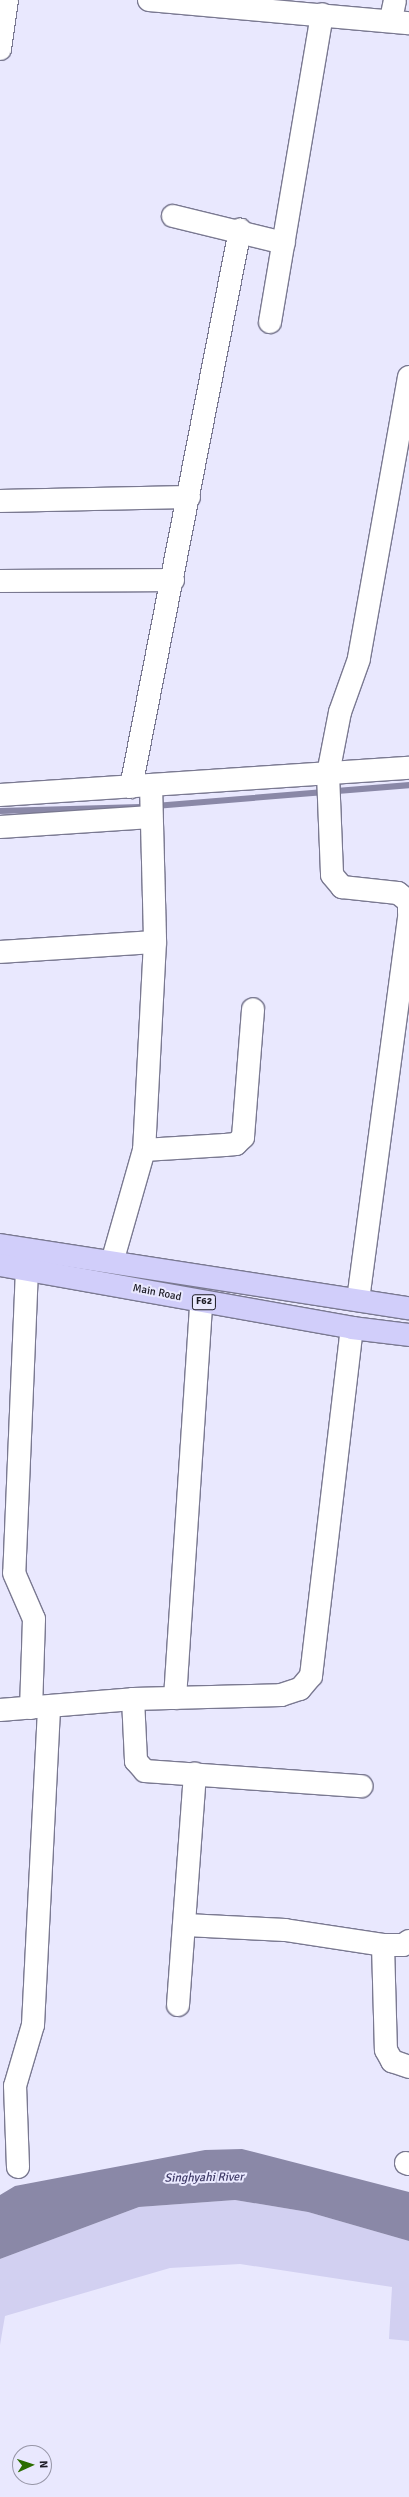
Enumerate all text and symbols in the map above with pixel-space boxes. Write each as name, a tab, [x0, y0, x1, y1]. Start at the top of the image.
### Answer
street label: Main Road	[131, 1282, 183, 1304]
road number: F62	[191, 1294, 217, 1310]
water label: Singhyahi River	[164, 2170, 244, 2186]
north arrow	[12, 2445, 52, 2485]
text: N	[37, 2460, 50, 2469]

